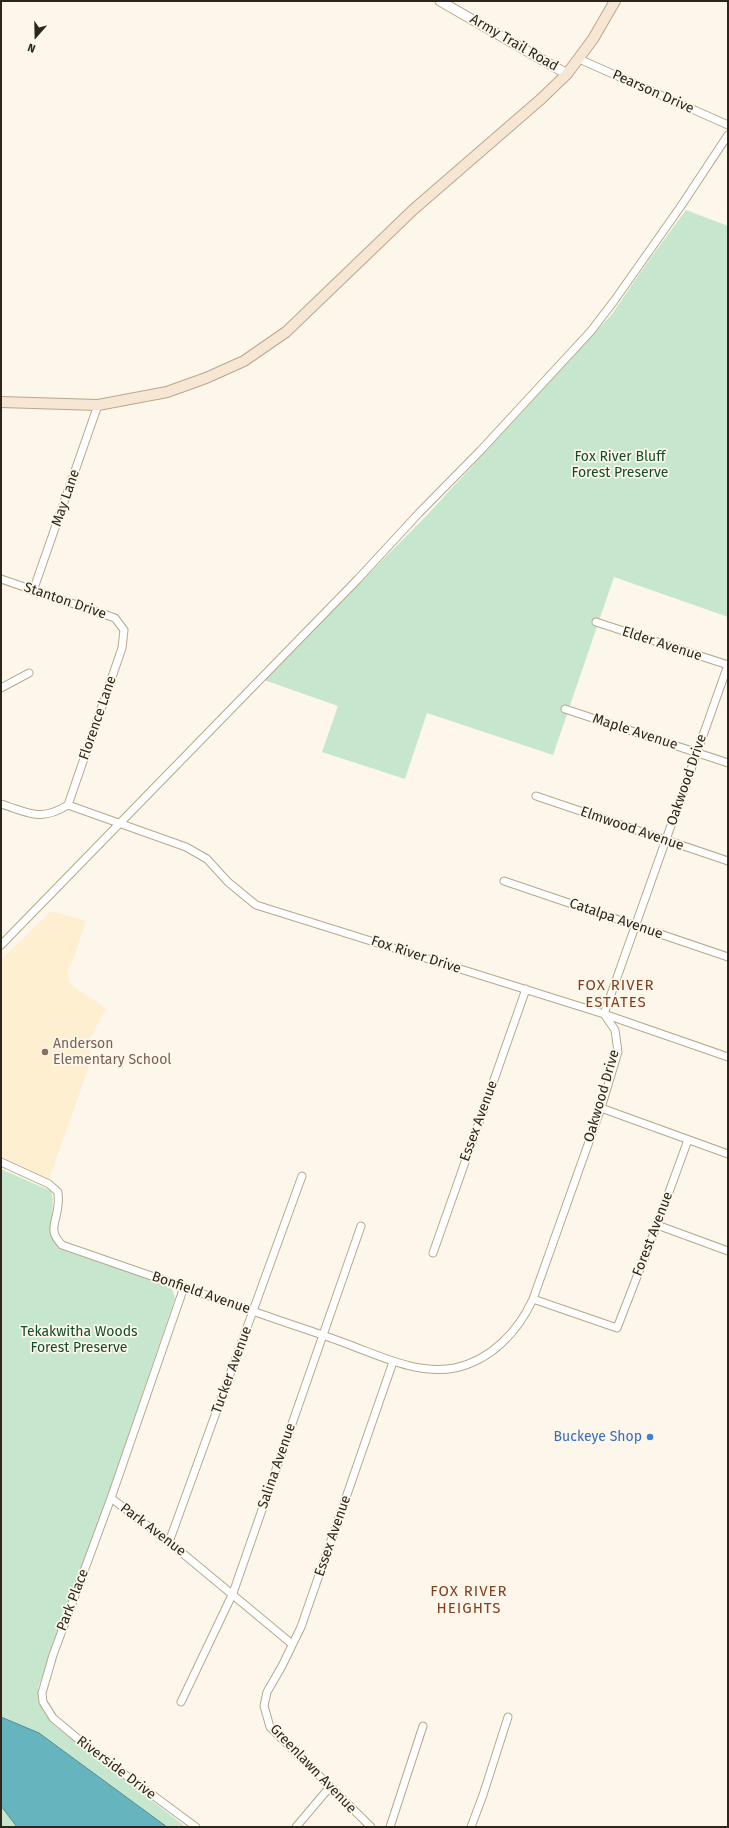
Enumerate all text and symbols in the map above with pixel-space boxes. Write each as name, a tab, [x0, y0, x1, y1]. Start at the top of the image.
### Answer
street label: Army Trail Road	[467, 11, 561, 75]
north arrow	[16, 16, 56, 56]
text: N	[26, 40, 37, 55]
street label: Pearson Drive	[610, 67, 696, 117]
park label: Fox River Bluff Forest Preserve	[572, 449, 668, 482]
street label: May Lane	[48, 467, 84, 529]
street label: Stanton Drive	[22, 579, 108, 623]
street label: Elder Avenue	[620, 623, 704, 665]
street label: Florence Lane	[76, 674, 120, 762]
street label: Maple Avenue	[590, 710, 680, 754]
street label: Oakwood Drive	[663, 732, 711, 828]
street label: Elmwood Avenue	[578, 803, 686, 855]
street label: Catalpa Avenue	[567, 895, 665, 943]
street label: Fox River Drive	[369, 933, 463, 977]
district label: FOX RIVER ESTATES	[577, 977, 655, 1012]
place label: Anderson Elementary School	[53, 1036, 171, 1068]
marker: Anderson Elementary School	[40, 1047, 50, 1057]
street label: Oakwood Drive	[581, 1048, 623, 1144]
street label: Essex Avenue	[457, 1078, 501, 1164]
street label: Forest Avenue	[629, 1189, 677, 1279]
street label: Bonfield Avenue	[149, 1268, 253, 1318]
park label: Tekakwitha Woods Forest Preserve	[20, 1324, 138, 1356]
street label: Tucker Avenue	[208, 1324, 256, 1416]
street label: Salina Avenue	[255, 1421, 299, 1511]
place label: Buckeye Shop	[554, 1429, 642, 1445]
marker: Buckeye Shop	[645, 1432, 655, 1442]
street label: Essex Avenue	[311, 1493, 355, 1579]
street label: Park Avenue	[117, 1500, 189, 1560]
street label: Park Place	[54, 1567, 92, 1633]
district label: FOX RIVER HEIGHTS	[430, 1583, 508, 1618]
street label: Greenlawn Avenue	[266, 1721, 360, 1817]
street label: Riverside Drive	[73, 1733, 159, 1803]

